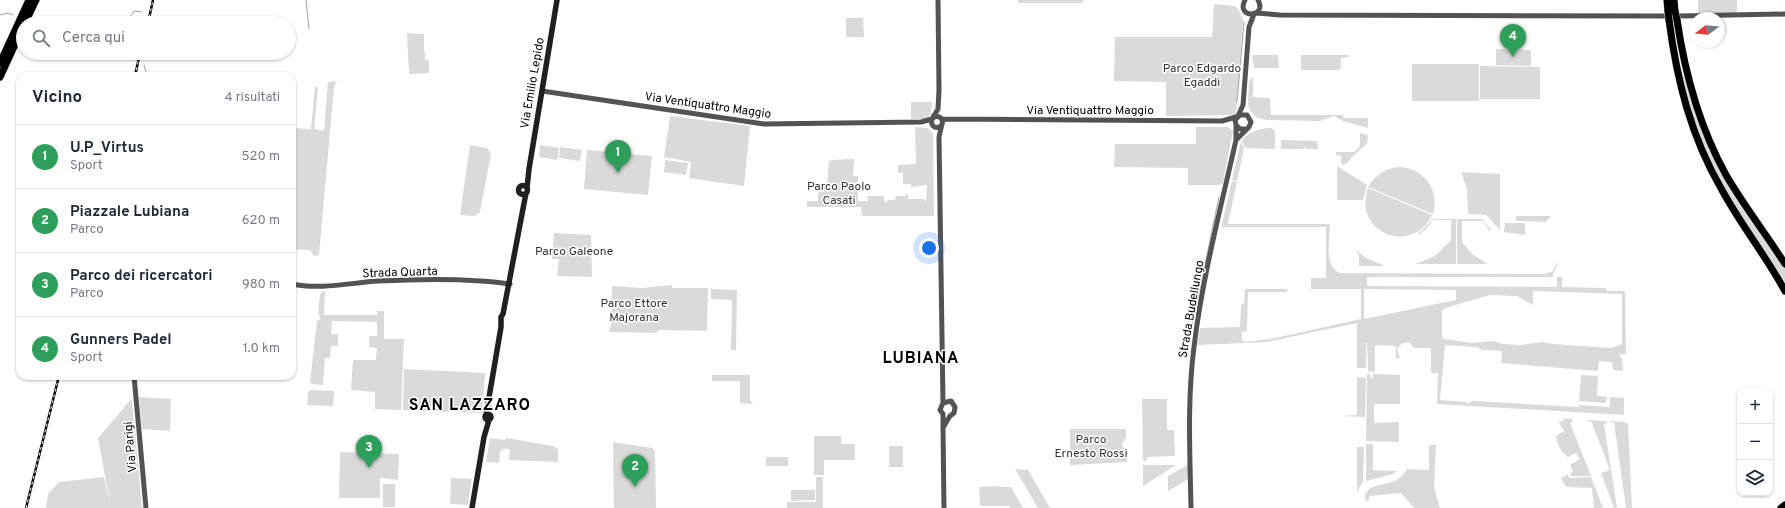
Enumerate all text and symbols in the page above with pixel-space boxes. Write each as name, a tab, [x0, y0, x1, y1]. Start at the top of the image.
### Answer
north arrow	[1689, 12, 1725, 48]
search box	[16, 16, 296, 60]
pin: 4	[1500, 24, 1526, 57]
icon: search	[30, 27, 52, 49]
text: Cerca qui	[62, 29, 125, 48]
street label: Via Emilio Lepido	[517, 36, 549, 130]
park label: Parco Edgardo Egaddi	[1163, 61, 1241, 91]
text: Vicino	[32, 87, 82, 109]
street label: Via Ventiquattro Maggio	[644, 89, 772, 123]
text: 4 risultati	[225, 90, 280, 106]
street label: Via Ventiquattro Maggio	[1026, 103, 1154, 119]
text: U.P_Virtus	[70, 139, 144, 158]
pin: 1	[605, 140, 631, 173]
text: 1	[42, 149, 48, 165]
text: 520 m	[242, 149, 280, 165]
text: Sport	[70, 158, 103, 174]
park label: Parco Paolo Casati	[807, 179, 871, 209]
text: Piazzale Lubiana	[70, 203, 189, 222]
text: 2	[41, 213, 49, 229]
text: 620 m	[242, 213, 280, 229]
text: Parco	[70, 222, 104, 238]
your location	[919, 238, 939, 258]
park label: Parco Galeone	[535, 244, 613, 260]
street label: Strada Budellungo	[1175, 259, 1209, 359]
street label: Strada Quarta	[362, 264, 438, 282]
text: Parco dei ricercatori	[70, 267, 212, 286]
text: 3	[41, 277, 49, 293]
text: 980 m	[242, 277, 280, 293]
text: Parco	[70, 286, 104, 302]
park label: Parco Ettore Majorana	[600, 296, 668, 326]
text: Gunners Padel	[70, 331, 172, 350]
text: 4	[41, 341, 49, 357]
text: 1.0 km	[243, 341, 280, 357]
district label: LUBIANA	[883, 349, 959, 369]
text: Sport	[70, 350, 103, 366]
map controls	[1737, 388, 1773, 496]
button: +	[1737, 388, 1773, 424]
district label: SAN LAZZARO	[409, 396, 531, 416]
street label: Via Parigi	[121, 421, 141, 473]
button: −	[1737, 424, 1773, 460]
park label: Parco Ernesto Rossi	[1054, 432, 1128, 462]
pin: 3	[356, 435, 382, 468]
pin: 2	[622, 454, 648, 487]
button: layers	[1737, 460, 1773, 496]

